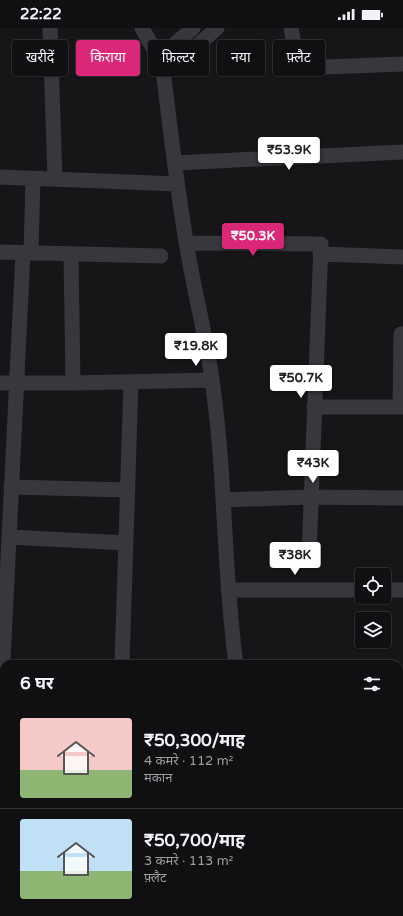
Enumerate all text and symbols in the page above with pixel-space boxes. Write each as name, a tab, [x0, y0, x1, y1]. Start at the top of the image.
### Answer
text: 22:22	[20, 5, 62, 23]
chip: खरीदें	[12, 40, 68, 76]
chip: किराया	[76, 40, 140, 76]
chip: फ़िल्टर	[148, 40, 209, 76]
chip: नया	[217, 40, 265, 76]
chip: फ़्लैट	[273, 40, 325, 76]
pin: ₹53.9K	[256, 137, 322, 171]
text: ₹53.9K	[267, 142, 311, 158]
pin: ₹50.3K	[220, 223, 286, 257]
text: ₹50.3K	[231, 228, 275, 244]
pin: ₹19.8K	[163, 333, 229, 367]
text: ₹19.8K	[174, 338, 218, 354]
pin: ₹50.7K	[268, 365, 334, 399]
text: ₹50.7K	[279, 370, 323, 386]
pin: ₹43K	[289, 450, 337, 484]
text: ₹43K	[297, 455, 329, 471]
pin: ₹38K	[271, 542, 319, 576]
text: ₹38K	[279, 547, 311, 563]
map controls	[355, 568, 391, 648]
button: locate	[355, 568, 391, 604]
button: layers	[355, 612, 391, 648]
text: 6 घर	[20, 673, 54, 694]
icon: filters	[361, 673, 383, 695]
text: ₹50,300/माह	[144, 730, 245, 751]
icon: home	[52, 734, 100, 782]
text: 4 कमरे · 112 m²	[144, 753, 233, 769]
text: मकान	[144, 770, 172, 786]
text: ₹50,700/माह	[144, 830, 245, 851]
icon: home	[52, 835, 100, 883]
text: 3 कमरे · 113 m²	[144, 853, 233, 869]
text: फ़्लैट	[144, 870, 167, 886]

